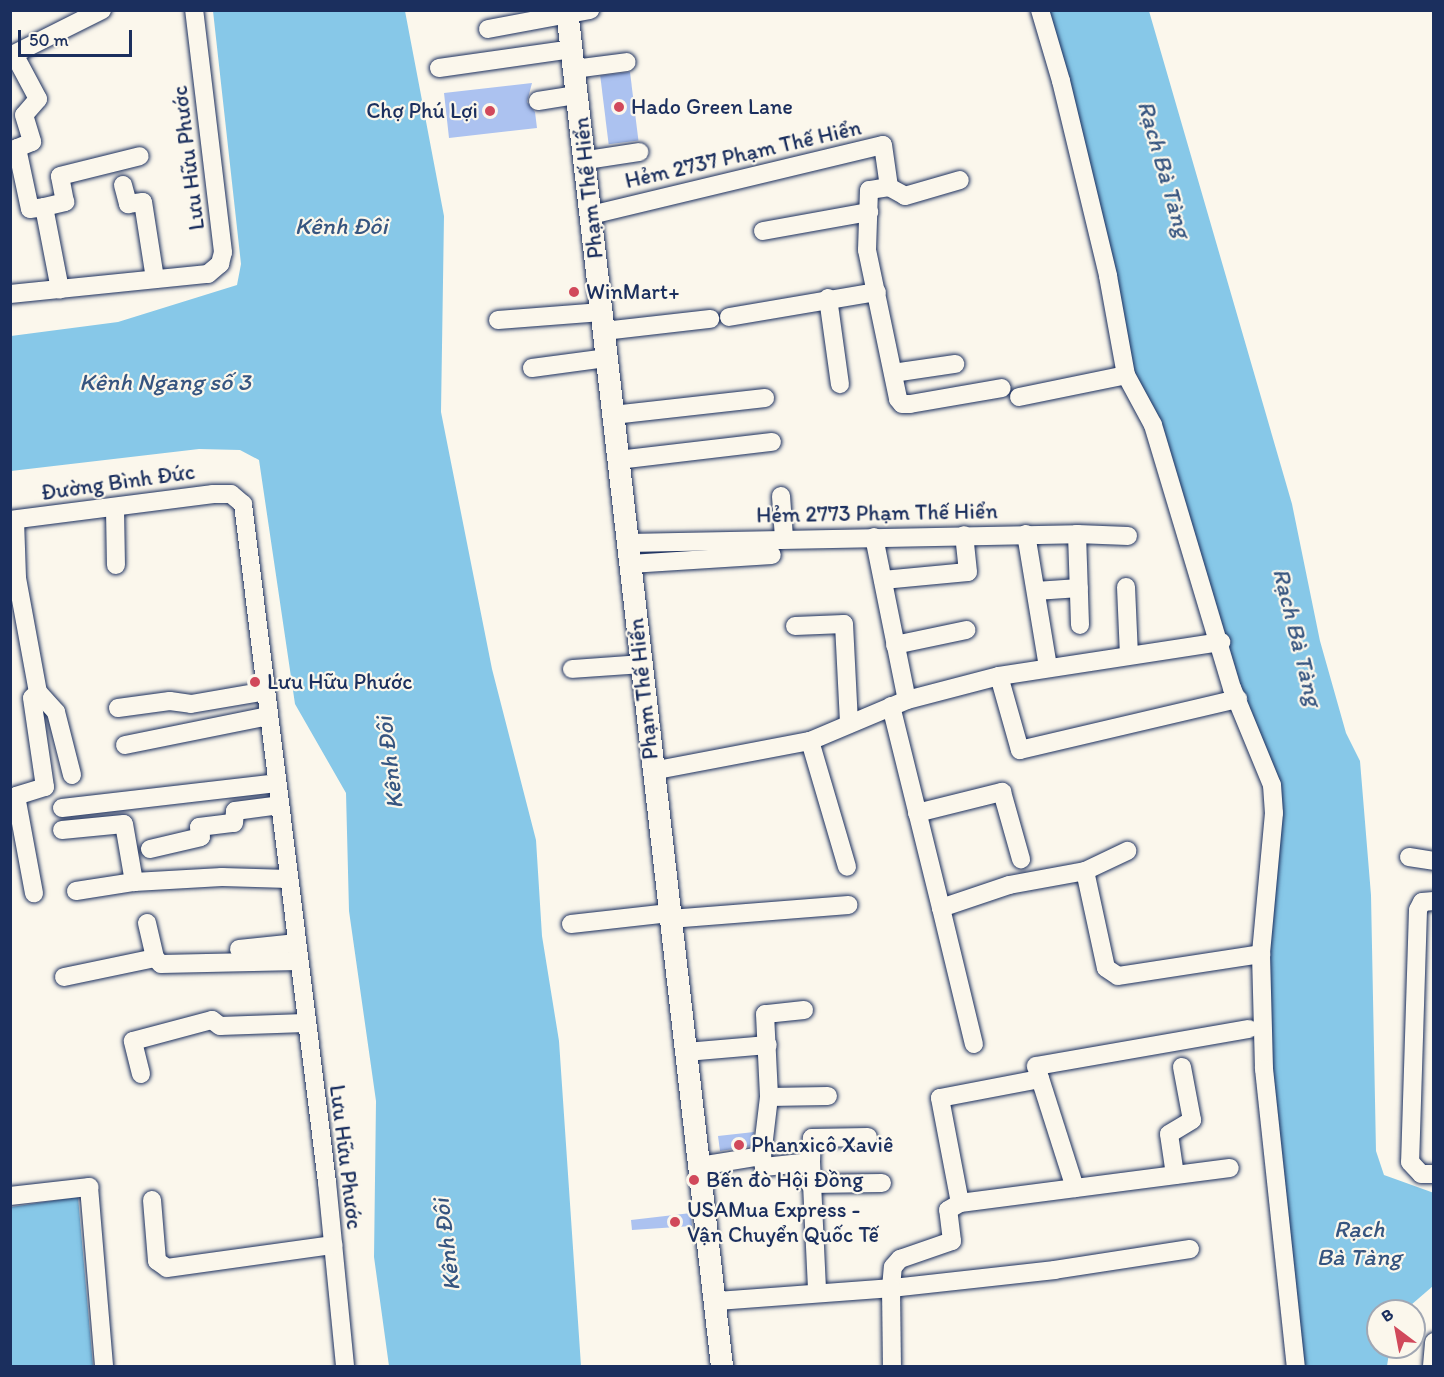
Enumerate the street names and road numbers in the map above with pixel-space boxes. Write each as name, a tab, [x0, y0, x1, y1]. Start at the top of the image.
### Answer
street label: Lưu Hữu Phước	[166, 84, 210, 232]
street label: Hẻm 2737 Phạm Thế Hiển	[622, 114, 864, 194]
street label: Phạm Thế Hiển	[567, 116, 609, 260]
street label: Đường Bình Đức	[40, 458, 196, 506]
street label: Hẻm 2773 Phạm Thế Hiển	[756, 498, 998, 528]
street label: Phạm Thế Hiển	[622, 617, 664, 761]
street label: Lưu Hữu Phước	[324, 1083, 368, 1231]

